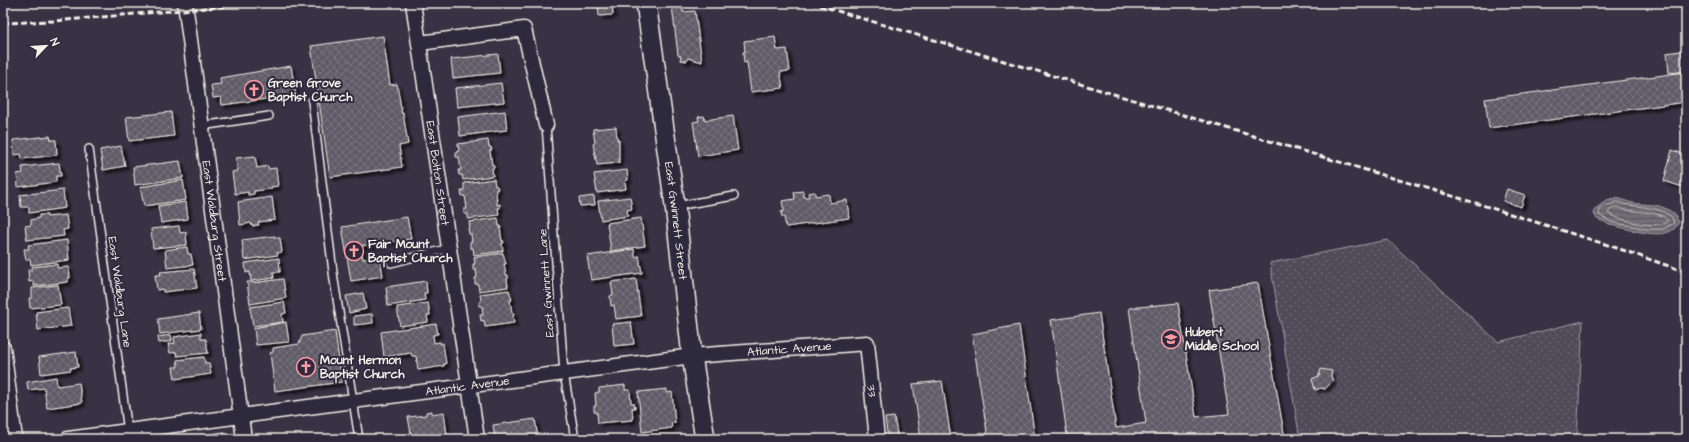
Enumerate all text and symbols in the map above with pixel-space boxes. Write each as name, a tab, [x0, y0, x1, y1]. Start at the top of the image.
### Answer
north arrow	[26, 26, 66, 66]
text: N	[46, 36, 63, 48]
place label: Green Grove Baptist Church	[268, 75, 353, 107]
church icon: Green Grove Baptist Church	[243, 79, 265, 101]
street label: East Bolton Street	[421, 120, 454, 227]
street label: East Waldburg Street	[197, 160, 231, 283]
street label: East Gwinnett Street	[660, 161, 691, 281]
street label: East Gwinnett Lane	[534, 228, 559, 338]
street label: East Waldburg Lane	[102, 236, 136, 349]
place label: Fair Mount Baptist Church	[368, 236, 453, 268]
church icon: Fair Mount Baptist Church	[343, 240, 365, 262]
place label: Hubert Middle School	[1185, 324, 1259, 355]
school or university icon: Hubert Middle School	[1160, 328, 1182, 350]
street label: Atlantic Avenue	[746, 338, 833, 361]
place label: Mount Hermon Baptist Church	[320, 352, 405, 384]
church icon: Mount Hermon Baptist Church	[295, 356, 317, 378]
street label: Atlantic Avenue	[424, 372, 511, 400]
street label: 33	[862, 384, 881, 398]

